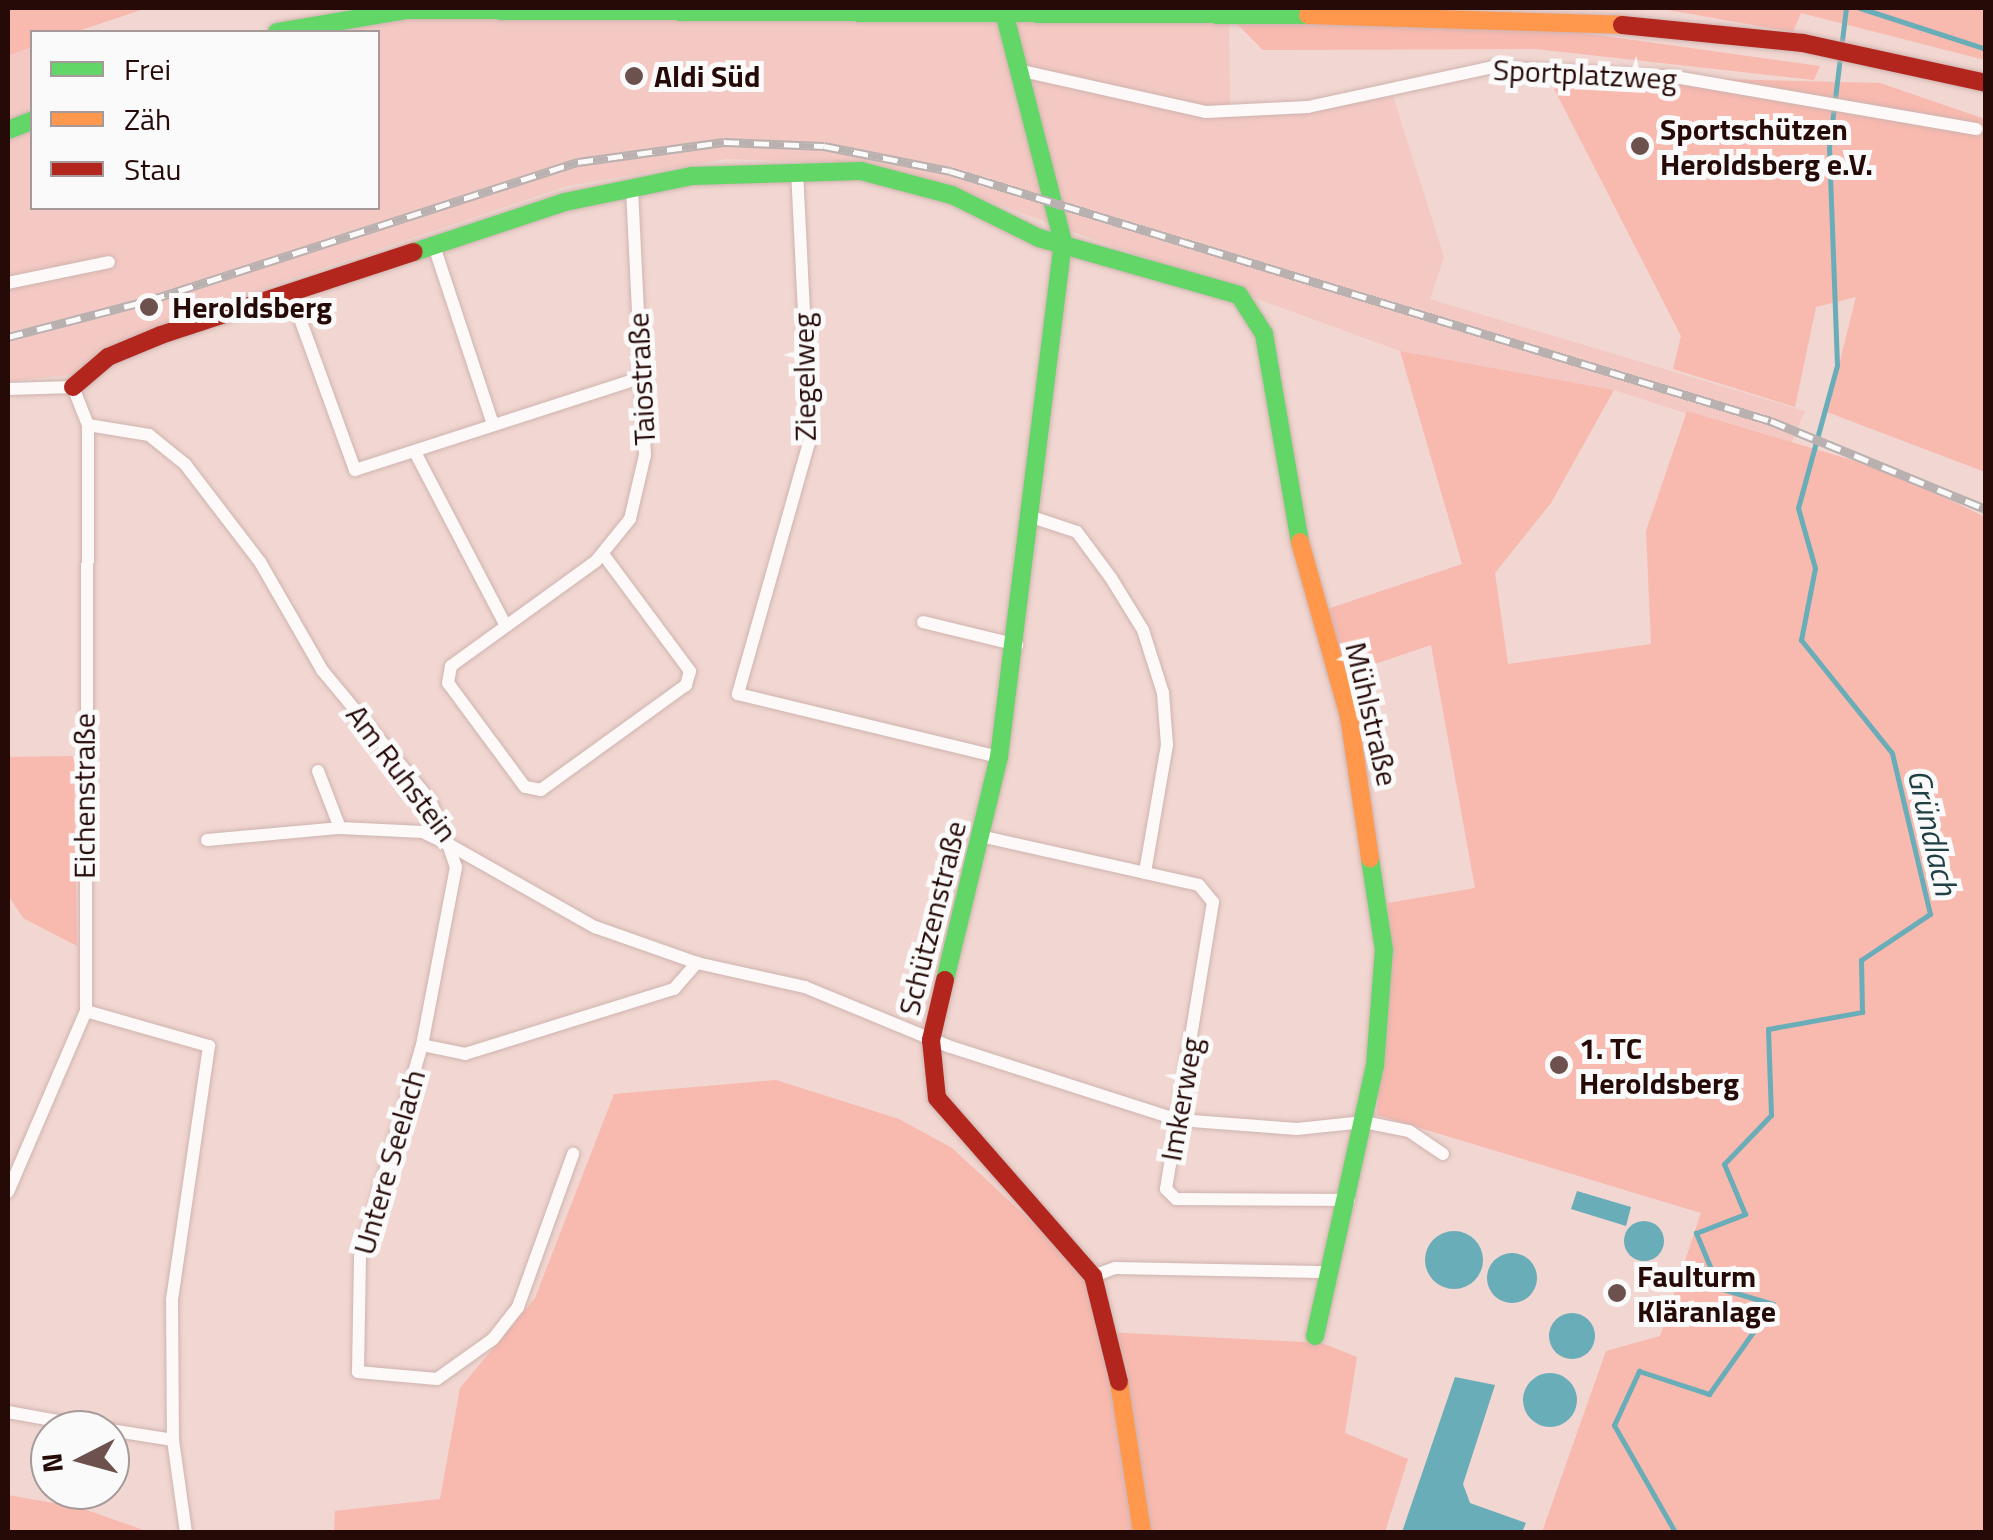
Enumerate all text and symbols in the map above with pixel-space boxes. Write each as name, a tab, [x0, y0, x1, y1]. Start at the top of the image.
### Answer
legend	[30, 30, 380, 210]
text: Frei	[124, 46, 171, 92]
street label: Sportplatzweg	[1492, 51, 1678, 97]
place label: Aldi Süd	[654, 58, 760, 94]
marker: Aldi Süd	[623, 65, 645, 87]
text: Zäh	[124, 96, 171, 142]
place label: Sportschützen Heroldsberg e.V.	[1660, 111, 1873, 182]
marker: Sportschützen Heroldsberg e.V.	[1629, 135, 1651, 157]
text: Stau	[124, 146, 181, 192]
place label: Heroldsberg	[172, 289, 332, 325]
marker: Heroldsberg	[136, 294, 162, 320]
street label: Taiostraße	[620, 312, 662, 446]
street label: Ziegelweg	[785, 312, 823, 442]
street label: Mühlstraße	[1338, 639, 1406, 789]
street label: Am Ruhstein	[339, 697, 465, 849]
street label: Eichenstraße	[66, 713, 102, 879]
water label: Gründlach	[1900, 765, 1966, 899]
street label: Schützenstraße	[890, 817, 974, 1019]
place label: 1. TC Heroldsberg	[1579, 1030, 1739, 1100]
street label: Imkerweg	[1152, 1034, 1210, 1164]
marker: 1. TC Heroldsberg	[1548, 1054, 1570, 1076]
street label: Untere Seelach	[345, 1065, 433, 1259]
place label: Faulturm Kläranlage	[1637, 1258, 1776, 1328]
marker: Faulturm Kläranlage	[1606, 1282, 1628, 1304]
north arrow	[30, 1410, 130, 1510]
text: N	[29, 1451, 74, 1475]

